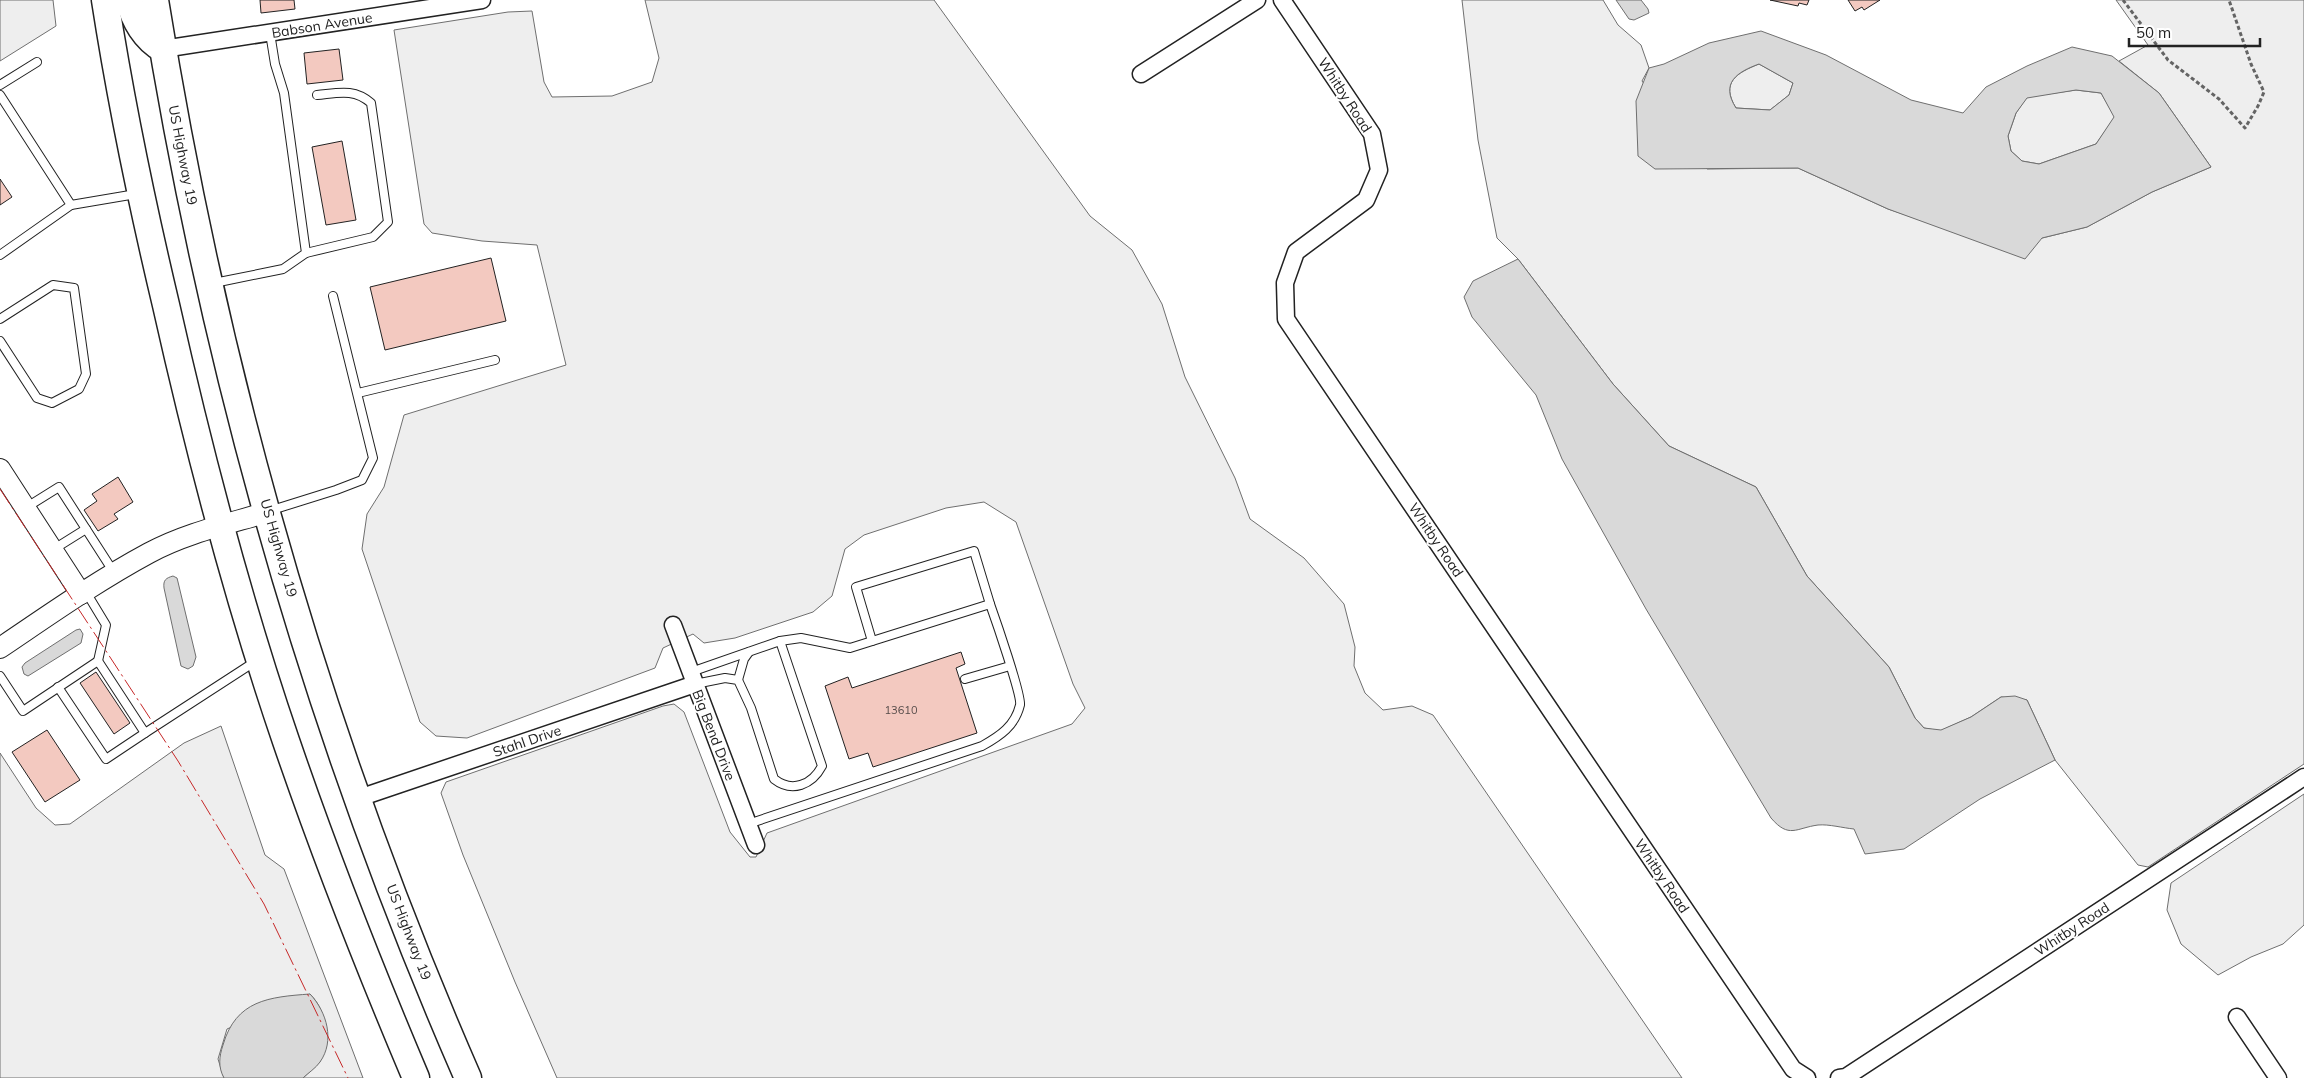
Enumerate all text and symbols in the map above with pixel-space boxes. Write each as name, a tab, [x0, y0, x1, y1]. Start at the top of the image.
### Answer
street label: Babson Avenue	[270, 8, 374, 42]
scale bar	[2129, 15, 2260, 47]
text: 50 m	[2136, 23, 2171, 42]
street label: Whitby Road	[1314, 54, 1376, 136]
street label: US Highway 19	[164, 103, 202, 207]
street label: US Highway 19	[256, 497, 302, 599]
street label: Whitby Road	[1405, 499, 1467, 581]
street label: Big Bend Drive	[688, 687, 740, 783]
house number: 13610	[885, 703, 918, 717]
street label: Stahl Drive	[490, 721, 564, 761]
street label: Whitby Road	[1631, 835, 1693, 917]
street label: US Highway 19	[382, 881, 436, 983]
street label: Whitby Road	[2031, 898, 2113, 960]

